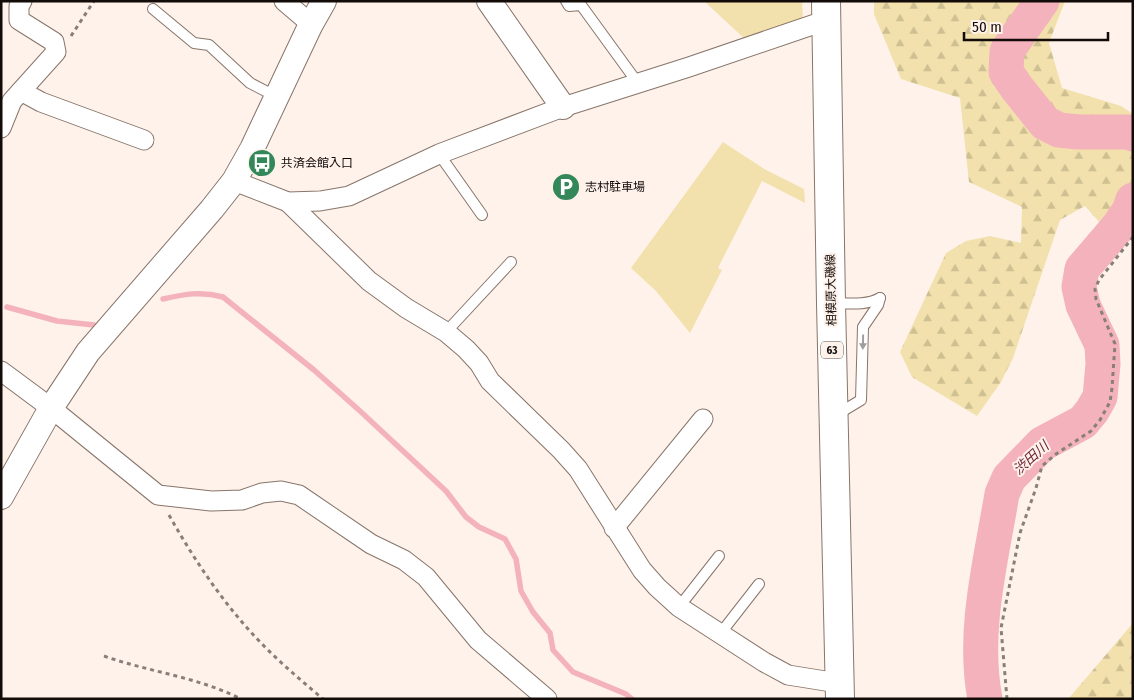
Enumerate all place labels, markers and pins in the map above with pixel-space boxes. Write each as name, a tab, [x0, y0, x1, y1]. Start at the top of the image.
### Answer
bus stop icon: 共済会館入口	[247, 148, 277, 178]
place label: 共済会館入口	[281, 156, 353, 170]
parking icon: 志村駐車場	[551, 172, 581, 202]
place label: 志村駐車場	[585, 180, 645, 194]

